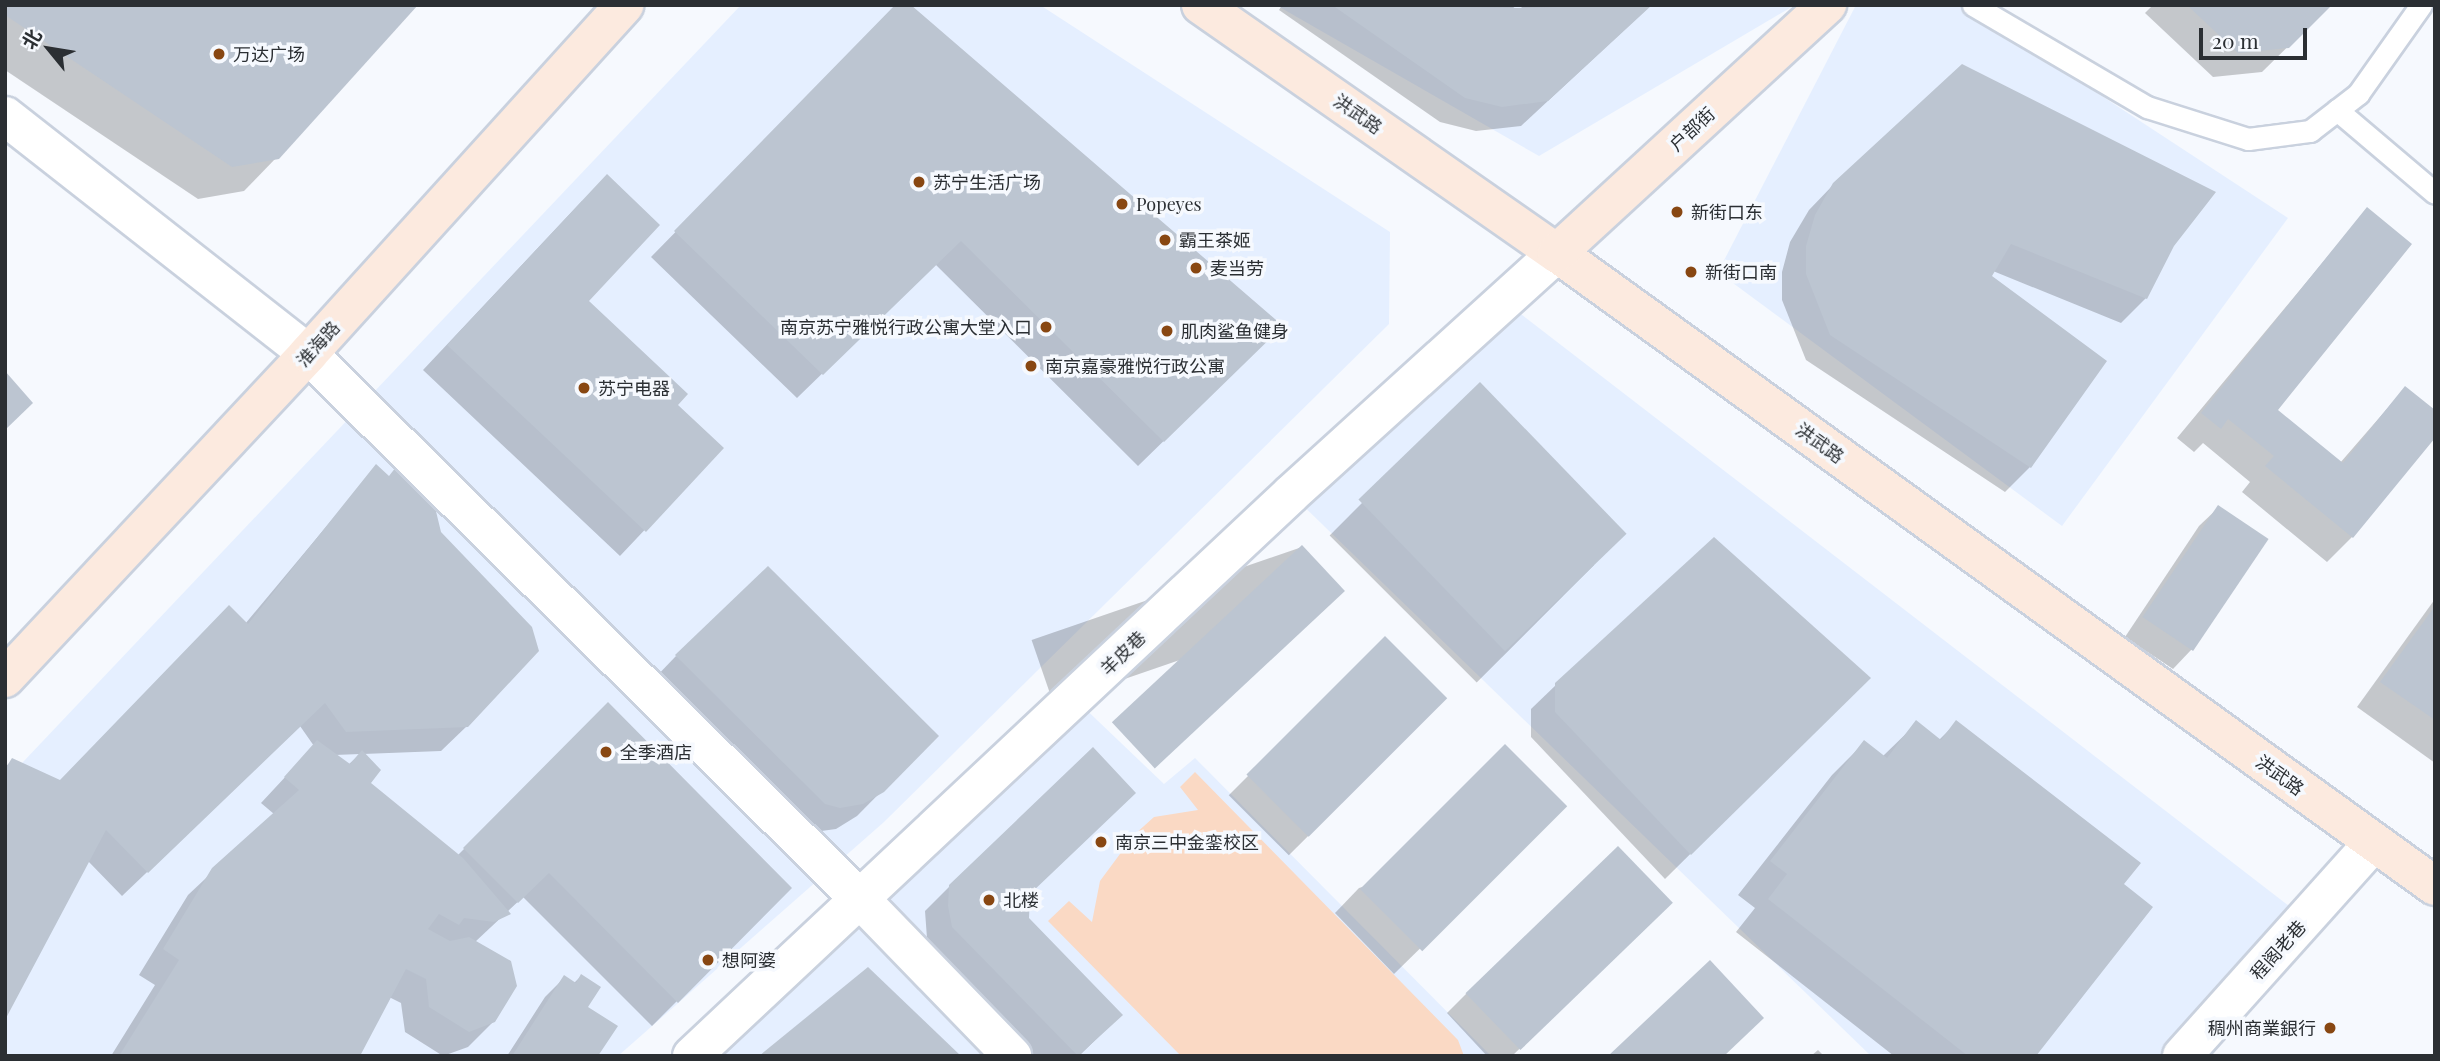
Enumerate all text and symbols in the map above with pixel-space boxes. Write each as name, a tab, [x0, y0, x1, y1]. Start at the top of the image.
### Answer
north arrow	[14, 14, 84, 84]
scale bar	[2202, 14, 2310, 58]
text: 北	[15, 24, 47, 53]
text: 20 m	[2212, 26, 2259, 54]
place label: 万达广场	[233, 43, 305, 65]
marker: 万达广场	[211, 46, 227, 62]
street label: 洪武路	[1330, 90, 1386, 138]
street label: 户部街	[1665, 103, 1719, 155]
place label: 苏宁生活广场	[933, 171, 1041, 193]
marker: 苏宁生活广场	[911, 174, 927, 190]
place label: Popeyes	[1136, 193, 1202, 215]
marker: Popeyes	[1114, 196, 1130, 212]
place label: 新街口东	[1691, 201, 1763, 223]
marker: 新街口东	[1669, 204, 1685, 220]
place label: 霸王茶姬	[1179, 229, 1251, 251]
marker: 霸王茶姬	[1157, 232, 1173, 248]
place label: 麦当劳	[1210, 257, 1264, 279]
marker: 麦当劳	[1188, 260, 1204, 276]
place label: 新街口南	[1705, 261, 1777, 283]
marker: 新街口南	[1683, 264, 1699, 280]
place label: 南京苏宁雅悦行政公寓大堂入口	[780, 316, 1032, 338]
street label: 淮海路	[292, 317, 344, 371]
marker: 南京苏宁雅悦行政公寓大堂入口	[1038, 319, 1054, 335]
place label: 肌肉鲨鱼健身	[1181, 320, 1289, 342]
marker: 肌肉鲨鱼健身	[1159, 323, 1175, 339]
place label: 南京嘉豪雅悦行政公寓	[1045, 355, 1225, 377]
marker: 南京嘉豪雅悦行政公寓	[1023, 358, 1039, 374]
place label: 苏宁电器	[598, 377, 670, 399]
marker: 苏宁电器	[576, 380, 592, 396]
street label: 洪武路	[1792, 418, 1848, 468]
street label: 羊皮巷	[1096, 626, 1150, 680]
place label: 全季酒店	[620, 741, 692, 763]
marker: 全季酒店	[598, 744, 614, 760]
street label: 洪武路	[2252, 750, 2308, 800]
place label: 南京三中金銮校区	[1115, 831, 1259, 853]
marker: 南京三中金銮校区	[1093, 834, 1109, 850]
place label: 北楼	[1003, 889, 1039, 911]
marker: 北楼	[981, 892, 997, 908]
street label: 程阁老巷	[2246, 916, 2310, 984]
place label: 想阿婆	[722, 949, 776, 971]
marker: 想阿婆	[700, 952, 716, 968]
place label: 稠州商業銀行	[2208, 1017, 2316, 1039]
marker: 稠州商業銀行	[2322, 1020, 2338, 1036]

